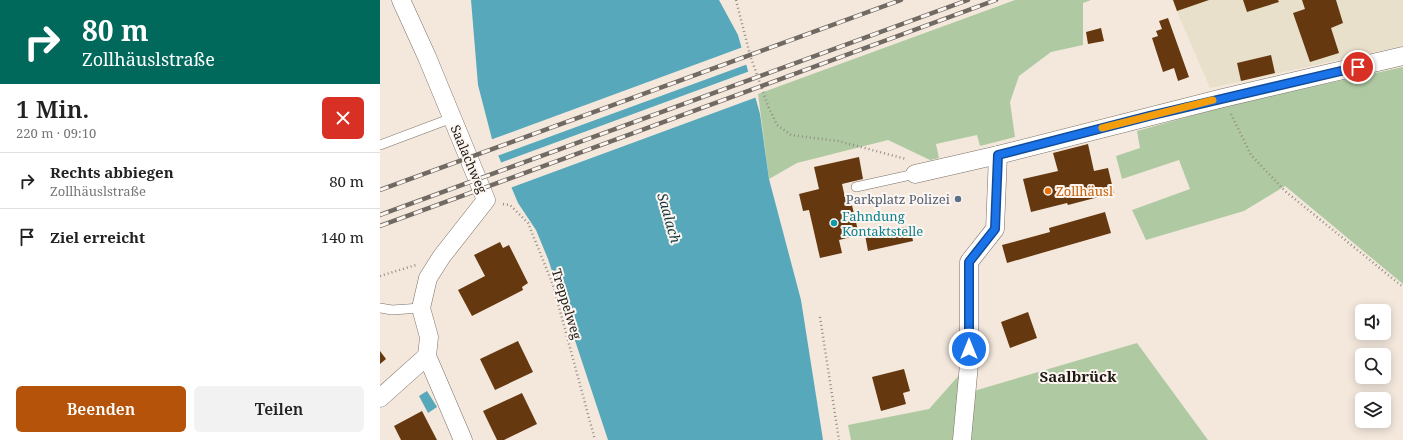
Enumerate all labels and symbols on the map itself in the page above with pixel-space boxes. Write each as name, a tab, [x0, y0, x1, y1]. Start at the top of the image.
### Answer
pin	[1341, 50, 1375, 84]
street label: Saalachweg	[446, 122, 492, 196]
place label: Zollhäusl	[1056, 182, 1113, 200]
marker: Zollhäusl	[1043, 186, 1053, 196]
place label: Parkplatz Polizei	[846, 190, 950, 208]
water label: Saalach	[653, 191, 686, 246]
marker: Parkplatz Polizei	[953, 194, 963, 204]
place label: Fahndung Kontaktstelle	[842, 207, 923, 240]
marker: Fahndung Kontaktstelle	[829, 218, 839, 228]
street label: Treppelweg	[548, 266, 586, 342]
position arrow	[948, 328, 990, 370]
district label: Saalbrück	[1039, 366, 1117, 386]

